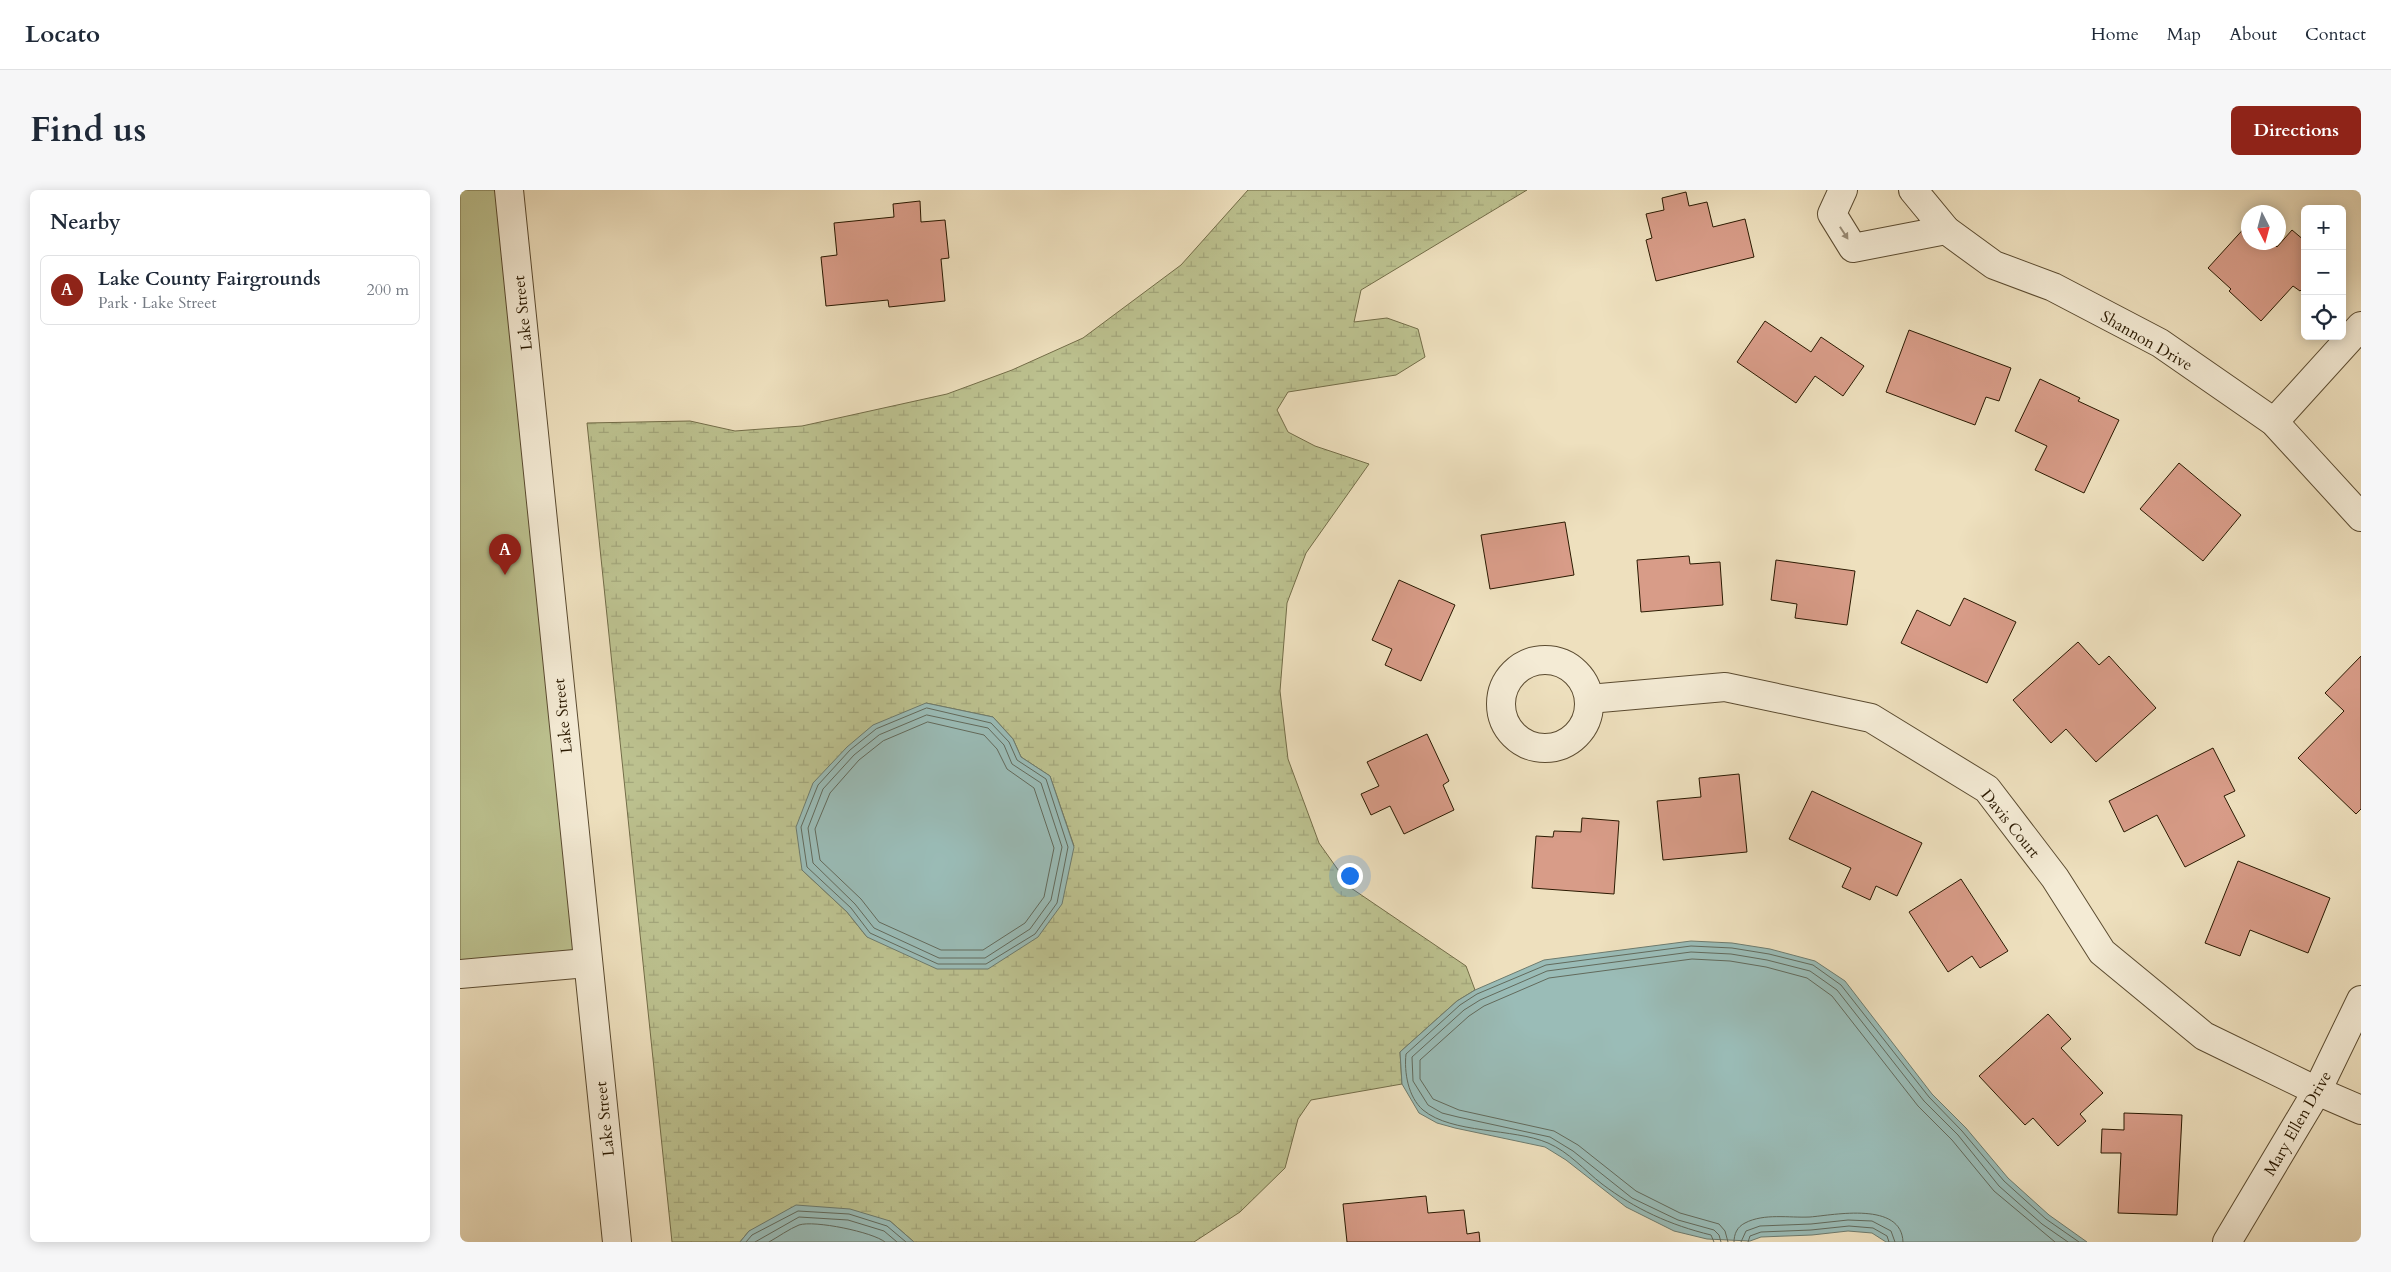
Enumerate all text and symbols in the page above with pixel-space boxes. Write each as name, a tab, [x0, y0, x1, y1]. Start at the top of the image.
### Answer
text: Locato	[25, 18, 100, 51]
text: Home	[2091, 22, 2139, 47]
text: Map	[2167, 22, 2201, 47]
text: About	[2229, 22, 2277, 47]
text: Contact	[2305, 22, 2366, 47]
text: Find us	[30, 106, 146, 154]
button: Directions	[2231, 106, 2361, 155]
north arrow	[2241, 205, 2286, 250]
map controls	[2301, 205, 2346, 340]
button: +	[2301, 205, 2346, 250]
text: Nearby	[50, 208, 121, 237]
one-way arrow	[1839, 226, 1848, 239]
button: −	[2301, 250, 2346, 295]
text: Lake County Fairgrounds	[98, 266, 321, 292]
street label: Lake Street	[508, 274, 538, 351]
text: A	[61, 279, 73, 301]
text: 200 m	[367, 279, 409, 301]
text: Park · Lake Street	[98, 292, 217, 314]
button: locate	[2301, 295, 2346, 340]
street label: Shannon Drive	[2097, 306, 2196, 376]
pin: A	[489, 534, 521, 575]
street label: Lake Street	[548, 677, 578, 754]
street label: Davis Court	[1976, 785, 2045, 863]
your location	[1337, 863, 1363, 889]
street label: Mary Ellen Drive	[2259, 1067, 2337, 1180]
street label: Lake Street	[590, 1080, 620, 1157]

